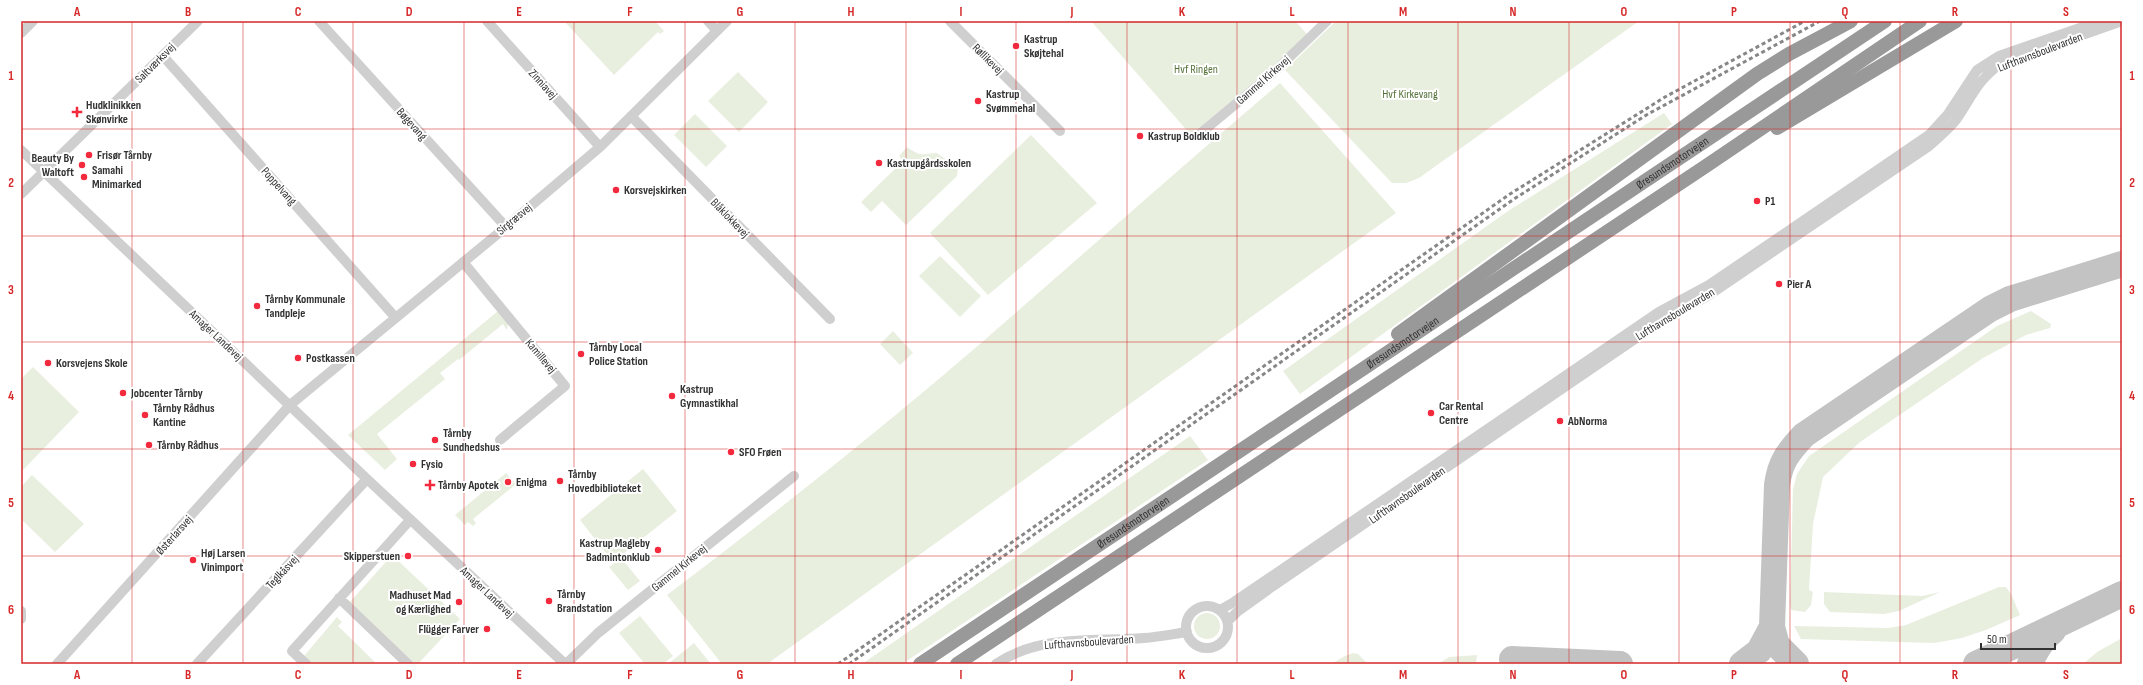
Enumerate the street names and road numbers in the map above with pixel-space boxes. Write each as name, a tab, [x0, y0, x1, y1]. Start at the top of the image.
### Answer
street label: Lufthavnsboulevarden	[1996, 29, 2085, 76]
street label: Saltværksvej	[132, 40, 179, 87]
street label: Røllikevej	[969, 41, 1006, 78]
street label: Gammel Kirkevej	[1233, 53, 1293, 108]
street label: Zinniavej	[525, 66, 560, 103]
street label: Bøgevang	[393, 105, 430, 144]
street label: Øresundsmotorvejen	[1633, 134, 1712, 193]
street label: Poppelvang	[258, 164, 300, 209]
street label: Blåklokkevej	[707, 195, 752, 241]
street label: Sirgræsvej	[494, 200, 535, 238]
street label: Lufthavnsboulevarden	[1633, 285, 1718, 344]
street label: Amager Landevej	[185, 306, 246, 364]
street label: Øresundsmotorvejen	[1364, 313, 1442, 372]
street label: Kamillevej	[522, 336, 559, 377]
street label: Lufthavnsboulevarden	[1366, 464, 1448, 527]
street label: Øresundsmotorvejen	[1094, 493, 1172, 552]
street label: Østerlarsvej	[153, 512, 196, 558]
street label: Gammel Kirkevej	[649, 542, 710, 595]
street label: Teglkåsvej	[263, 552, 302, 592]
street label: Amager Landevej	[456, 563, 517, 621]
street label: Lufthavnsboulevarden	[1044, 632, 1134, 653]

